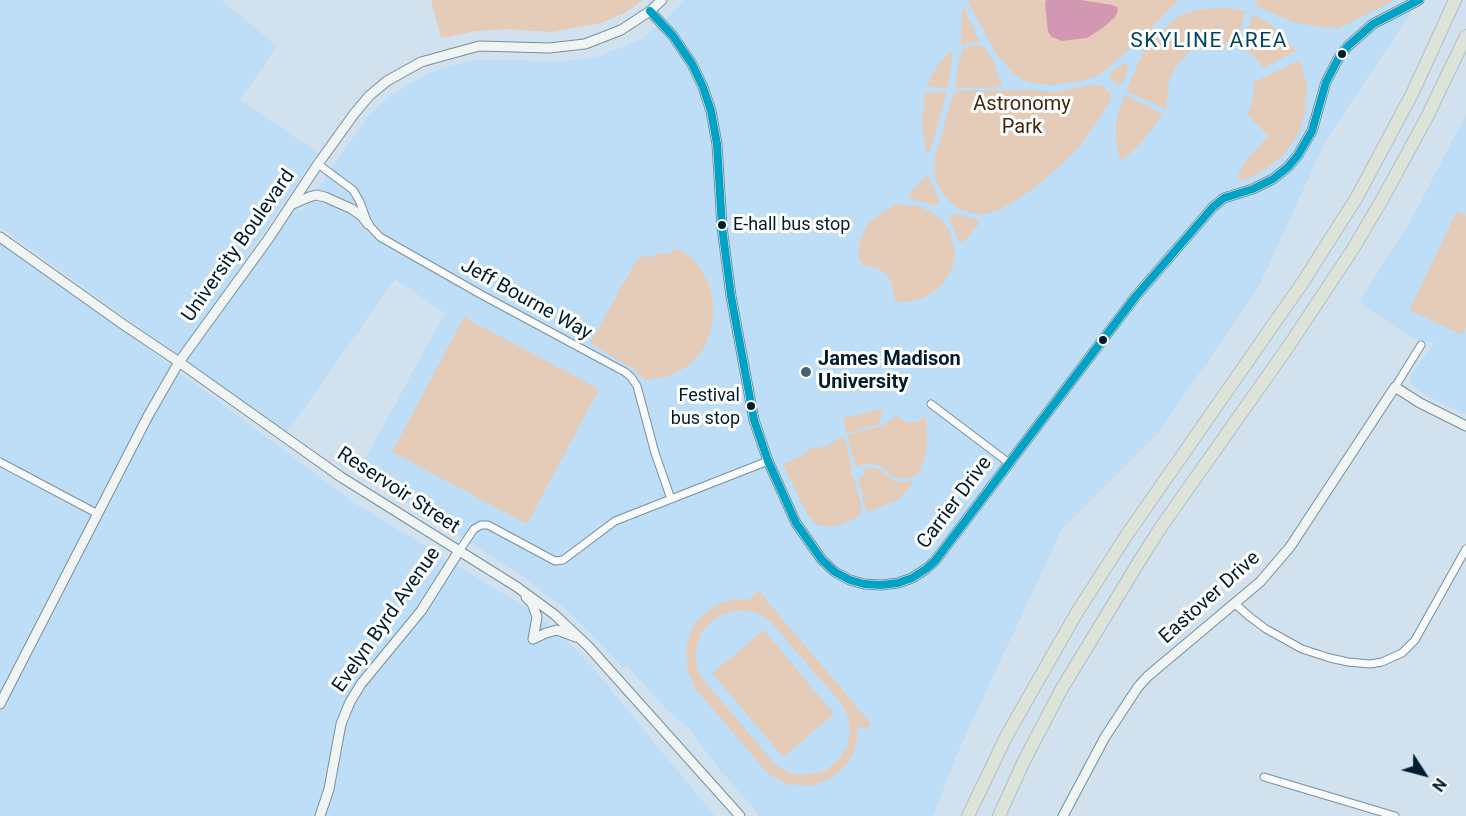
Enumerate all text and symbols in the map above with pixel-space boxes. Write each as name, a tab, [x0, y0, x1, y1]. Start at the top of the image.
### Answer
district label: SKYLINE AREA	[1130, 29, 1288, 55]
unlabelled marker	[1336, 48, 1348, 60]
park label: Astronomy Park	[973, 93, 1071, 140]
street label: University Boulevard	[177, 165, 301, 327]
place label: E-hall bus stop	[733, 214, 850, 236]
marker: E-hall bus stop	[716, 219, 728, 231]
street label: Jeff Bourne Way	[456, 254, 596, 346]
unlabelled marker	[1097, 334, 1109, 346]
place label: James Madison University	[818, 348, 961, 395]
marker: James Madison University	[799, 365, 813, 379]
place label: Festival bus stop	[671, 385, 740, 428]
marker: Festival bus stop	[745, 400, 757, 412]
street label: Reservoir Street	[332, 443, 464, 539]
street label: Carrier Drive	[912, 452, 998, 554]
street label: Evelyn Byrd Avenue	[328, 543, 446, 697]
street label: Eastover Drive	[1155, 547, 1265, 649]
north arrow	[1394, 744, 1454, 804]
text: N	[1428, 775, 1450, 795]

